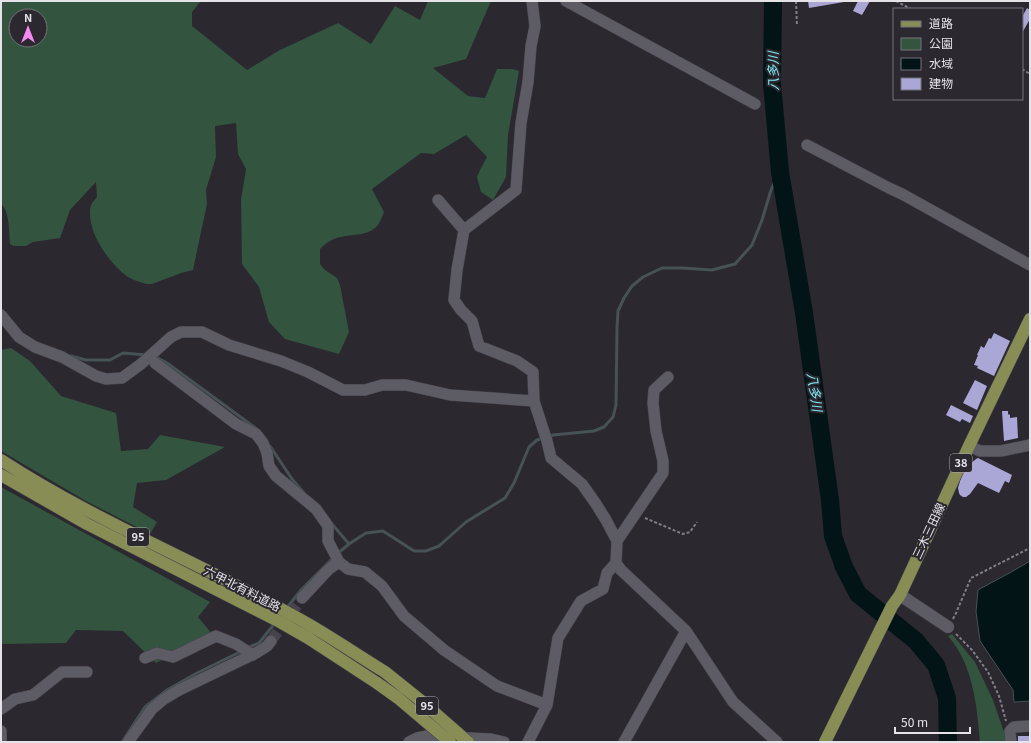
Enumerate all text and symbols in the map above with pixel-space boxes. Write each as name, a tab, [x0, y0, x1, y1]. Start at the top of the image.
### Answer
north arrow	[8, 8, 48, 48]
legend	[893, 8, 1023, 100]
text: N	[24, 9, 32, 25]
text: 道路	[929, 14, 953, 31]
text: 公園	[929, 34, 953, 51]
water label: 八多川	[763, 49, 782, 91]
text: 水域	[929, 54, 953, 71]
text: 建物	[929, 74, 953, 91]
water label: 八多川	[803, 371, 828, 415]
road number: 38	[950, 454, 972, 472]
street label: 三木三田線	[907, 500, 948, 561]
road number: 95	[127, 528, 149, 546]
street label: 六甲北有料道路	[201, 561, 284, 614]
road number: 95	[416, 697, 438, 715]
scale bar	[895, 709, 970, 735]
text: 50 m	[901, 713, 928, 730]

